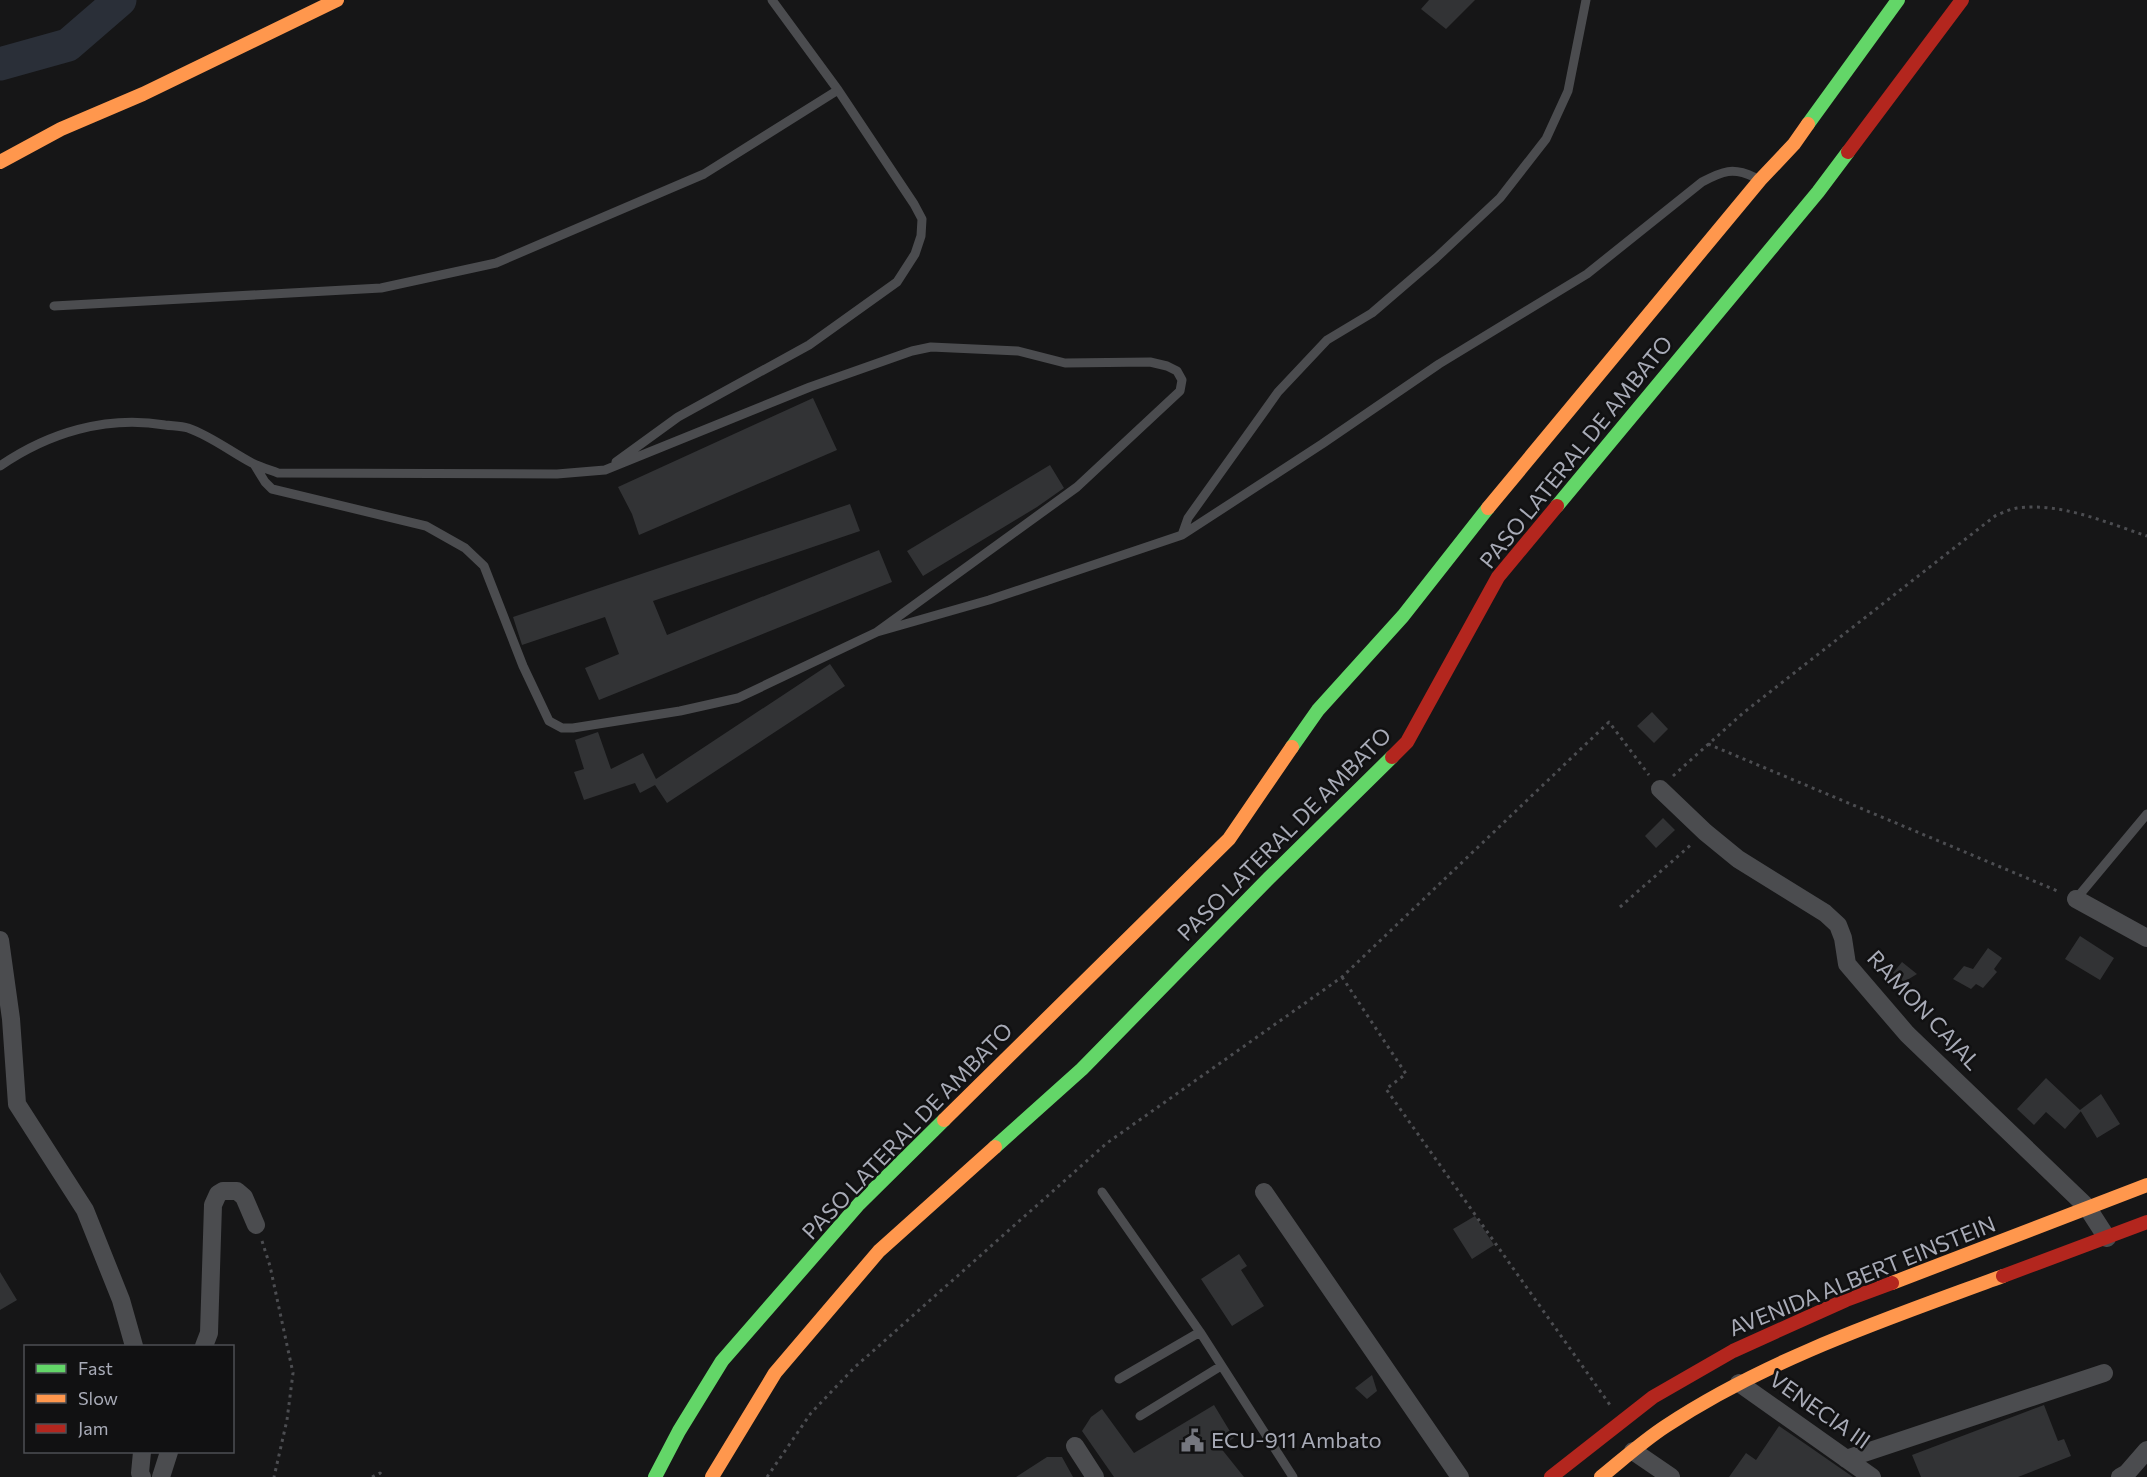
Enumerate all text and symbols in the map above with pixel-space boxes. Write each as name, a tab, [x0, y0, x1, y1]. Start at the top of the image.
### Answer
street label: PASO LATERAL DE AMBATO	[1474, 330, 1678, 573]
street label: PASO LATERAL DE AMBATO	[1171, 721, 1396, 946]
street label: RAMON CAJAL	[1862, 944, 1987, 1075]
street label: PASO LATERAL DE AMBATO	[796, 1017, 1017, 1245]
street label: AVENIDA ALBERT EINSTEIN	[1724, 1210, 1999, 1342]
legend	[24, 1345, 234, 1453]
text: Fast	[78, 1357, 113, 1379]
street label: VENECIA III	[1765, 1365, 1876, 1454]
text: Slow	[78, 1387, 118, 1409]
text: Jam	[78, 1417, 108, 1439]
place label: ECU-911 Ambato	[1211, 1426, 1382, 1453]
public building icon: ECU-911 Ambato	[1180, 1427, 1206, 1453]

